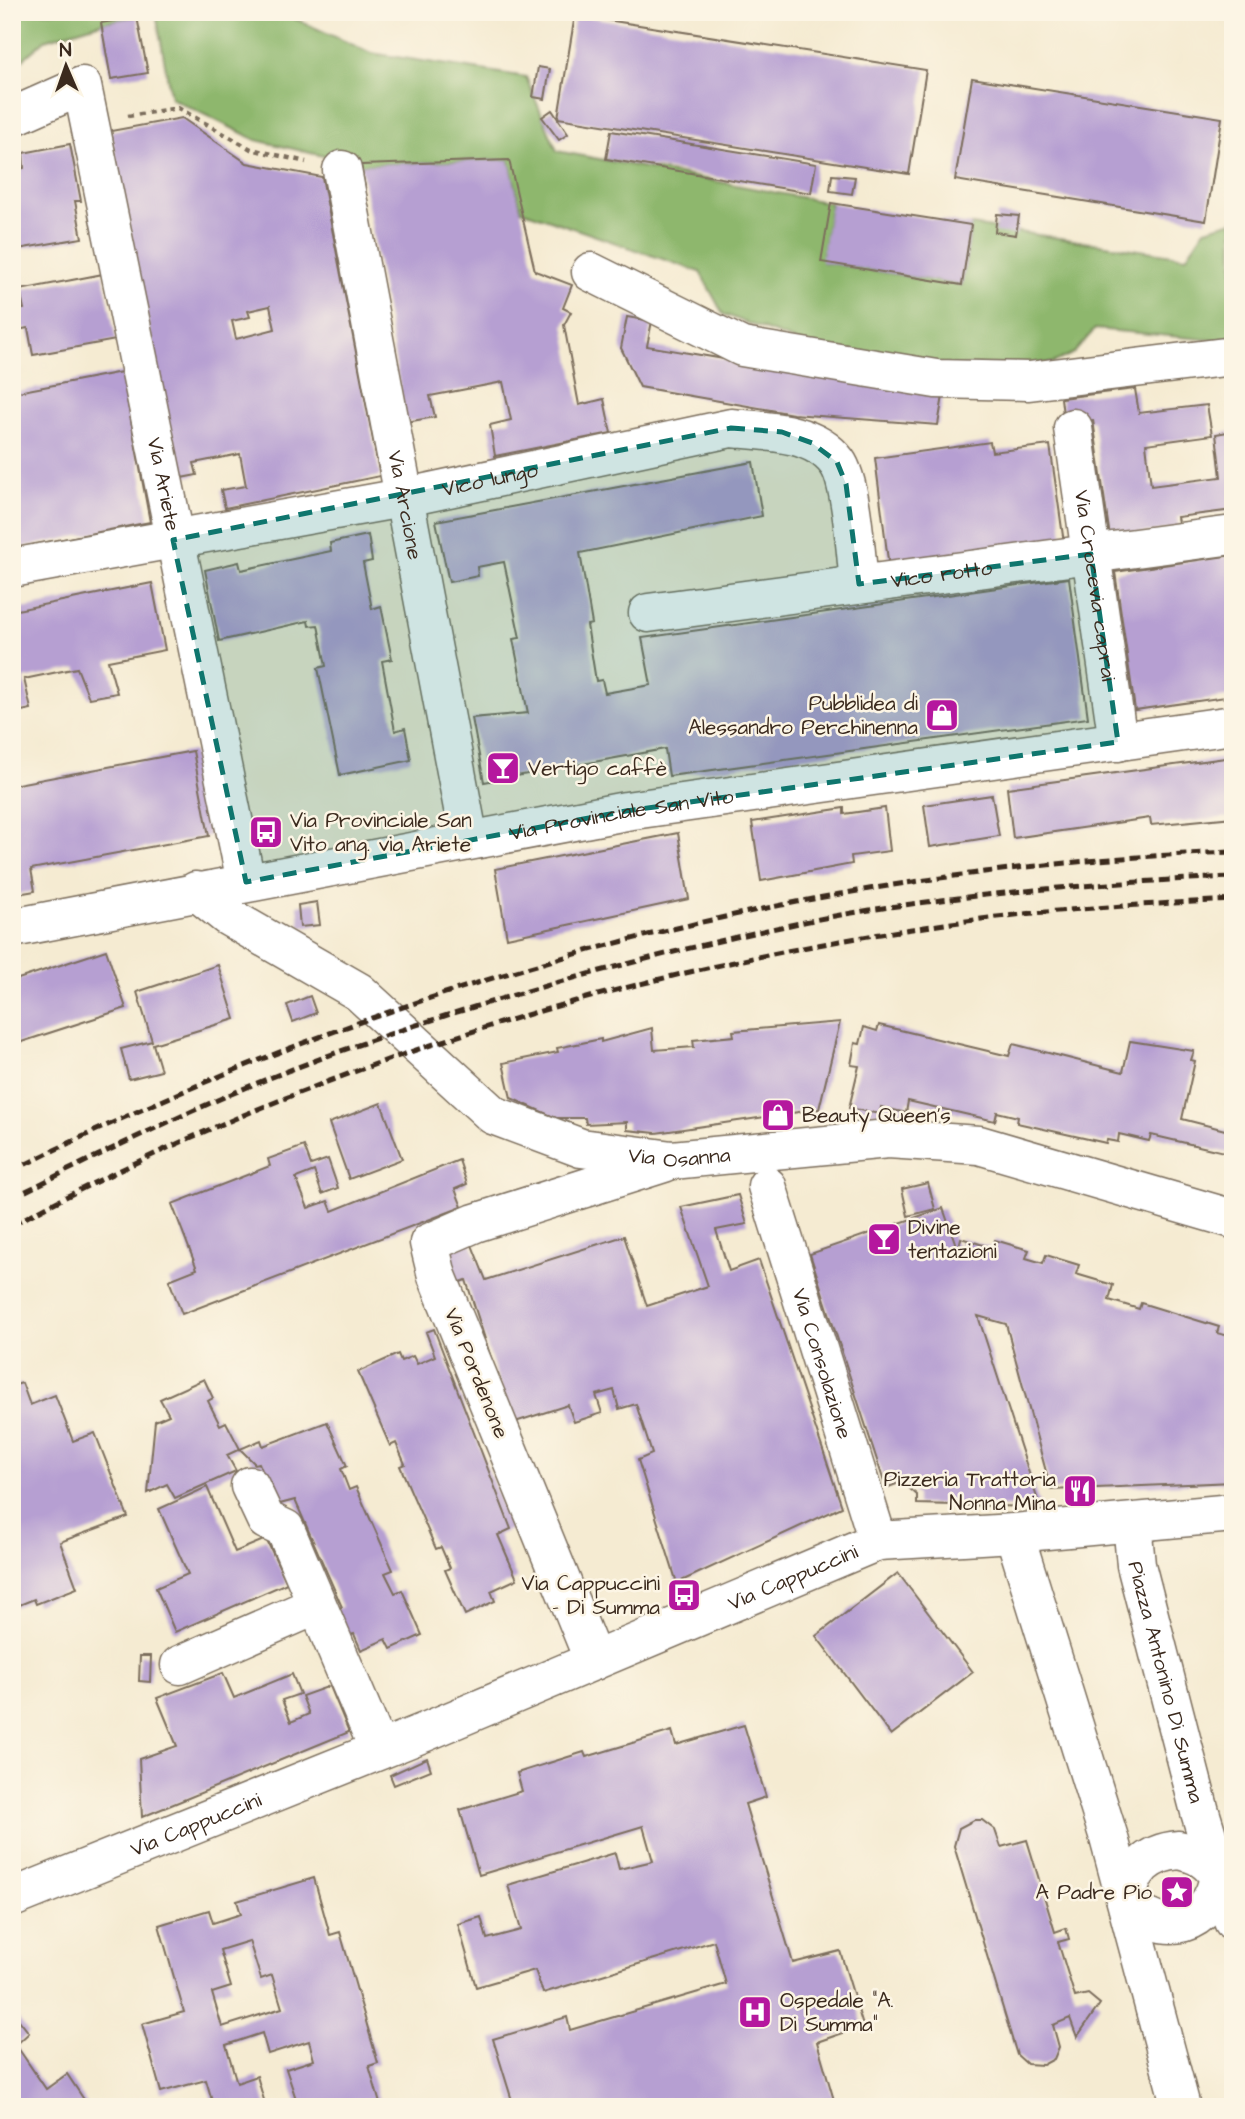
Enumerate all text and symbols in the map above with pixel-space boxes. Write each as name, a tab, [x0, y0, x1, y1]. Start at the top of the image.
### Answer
north arrow	[32, 32, 102, 102]
text: N	[59, 37, 72, 64]
street label: Via Ariete	[140, 435, 187, 534]
street label: Via Arcione	[380, 448, 430, 562]
street label: Vico lungo	[439, 455, 541, 504]
street label: Via Crocevia caprai	[1067, 488, 1123, 683]
street label: Vico rotto	[889, 553, 994, 595]
place label: Pubblidea di Alessandro Perchinenna	[688, 689, 918, 742]
shop icon: Pubblidea di Alessandro Perchinenna	[923, 696, 961, 734]
bar icon: Vertigo caffè	[484, 749, 522, 787]
place label: Vertigo caffè	[528, 754, 667, 785]
street label: Via Provinciale San Vito	[507, 782, 736, 848]
place label: Via Provinciale San Vito ang. via Ariete	[290, 806, 472, 861]
bus stop icon: Via Provinciale San Vito ang. via Ariete	[247, 813, 285, 851]
shop icon: Beauty Queen's	[759, 1096, 797, 1134]
place label: Beauty Queen's	[802, 1101, 951, 1132]
street label: Via Osanna	[626, 1140, 732, 1176]
place label: Divine tentazioni	[908, 1213, 997, 1266]
bar icon: Divine tentazioni	[865, 1220, 903, 1258]
street label: Via Consolazione	[785, 1285, 859, 1443]
street label: Via Pordenone	[437, 1304, 516, 1443]
place label: Pizzeria Trattoria Nonna Mina	[884, 1465, 1056, 1518]
restaurant icon: Pizzeria Trattoria Nonna Mina	[1061, 1472, 1099, 1510]
street label: Via Cappuccini	[723, 1537, 862, 1618]
street label: Piazza Antonino Di Summa	[1121, 1558, 1211, 1806]
place label: Via Cappuccini - Di Summa	[522, 1569, 660, 1622]
bus stop icon: Via Cappuccini - Di Summa	[665, 1576, 703, 1614]
street label: Via Cappuccini	[126, 1785, 266, 1864]
place icon: A Padre Pio	[1158, 1873, 1196, 1911]
place label: A Padre Pio	[1036, 1878, 1152, 1907]
place label: Ospedale "A. Di Summa"	[780, 1986, 894, 2039]
hospital icon: Ospedale "A. Di Summa"	[736, 1993, 774, 2031]

